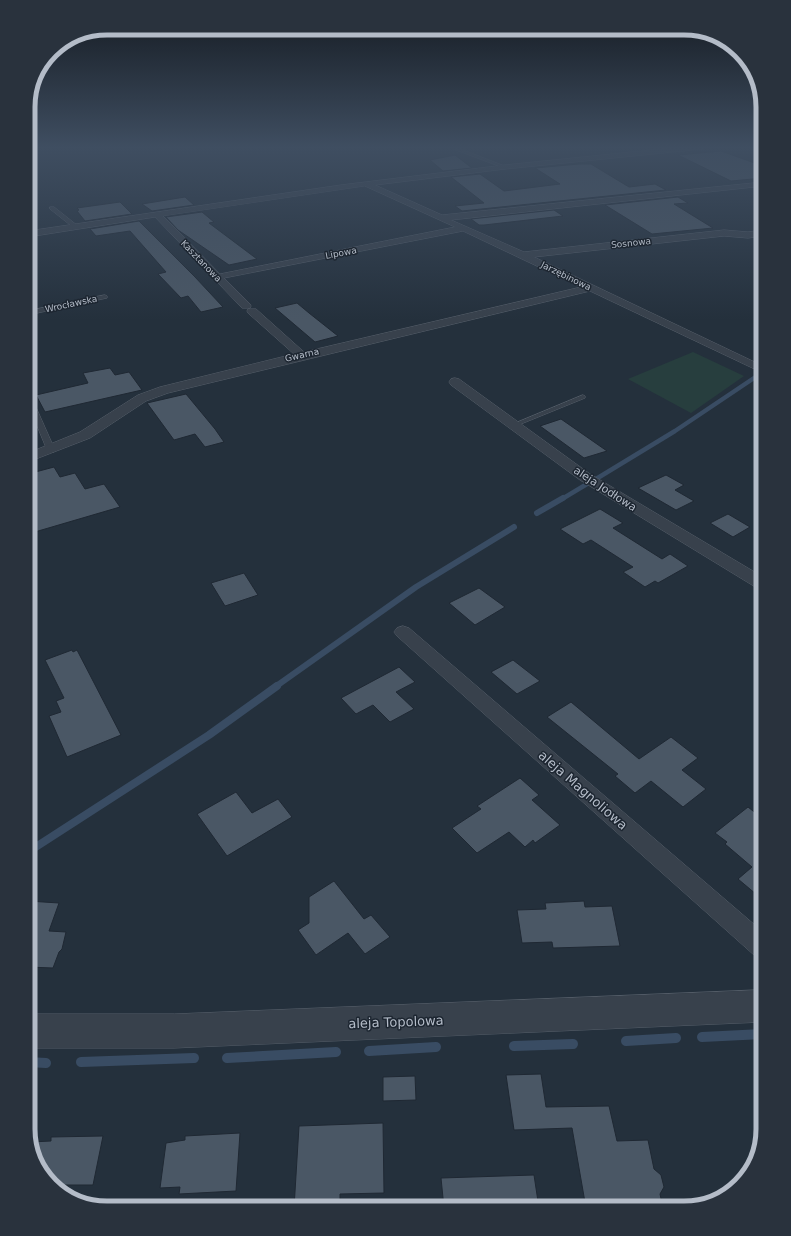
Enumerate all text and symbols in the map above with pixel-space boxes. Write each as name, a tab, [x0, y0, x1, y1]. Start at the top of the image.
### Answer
street label: Sosnowa	[611, 236, 651, 250]
street label: Kasztanowa	[179, 238, 223, 284]
street label: Lipowa	[325, 245, 357, 261]
street label: Jarzębinowa	[538, 259, 593, 292]
street label: Wrocławska	[44, 294, 98, 314]
street label: Gwarna	[284, 346, 320, 364]
street label: aleja Jodłowa	[571, 464, 639, 514]
street label: aleja Magnoliowa	[536, 747, 630, 833]
street label: aleja Topolowa	[348, 1013, 444, 1031]

